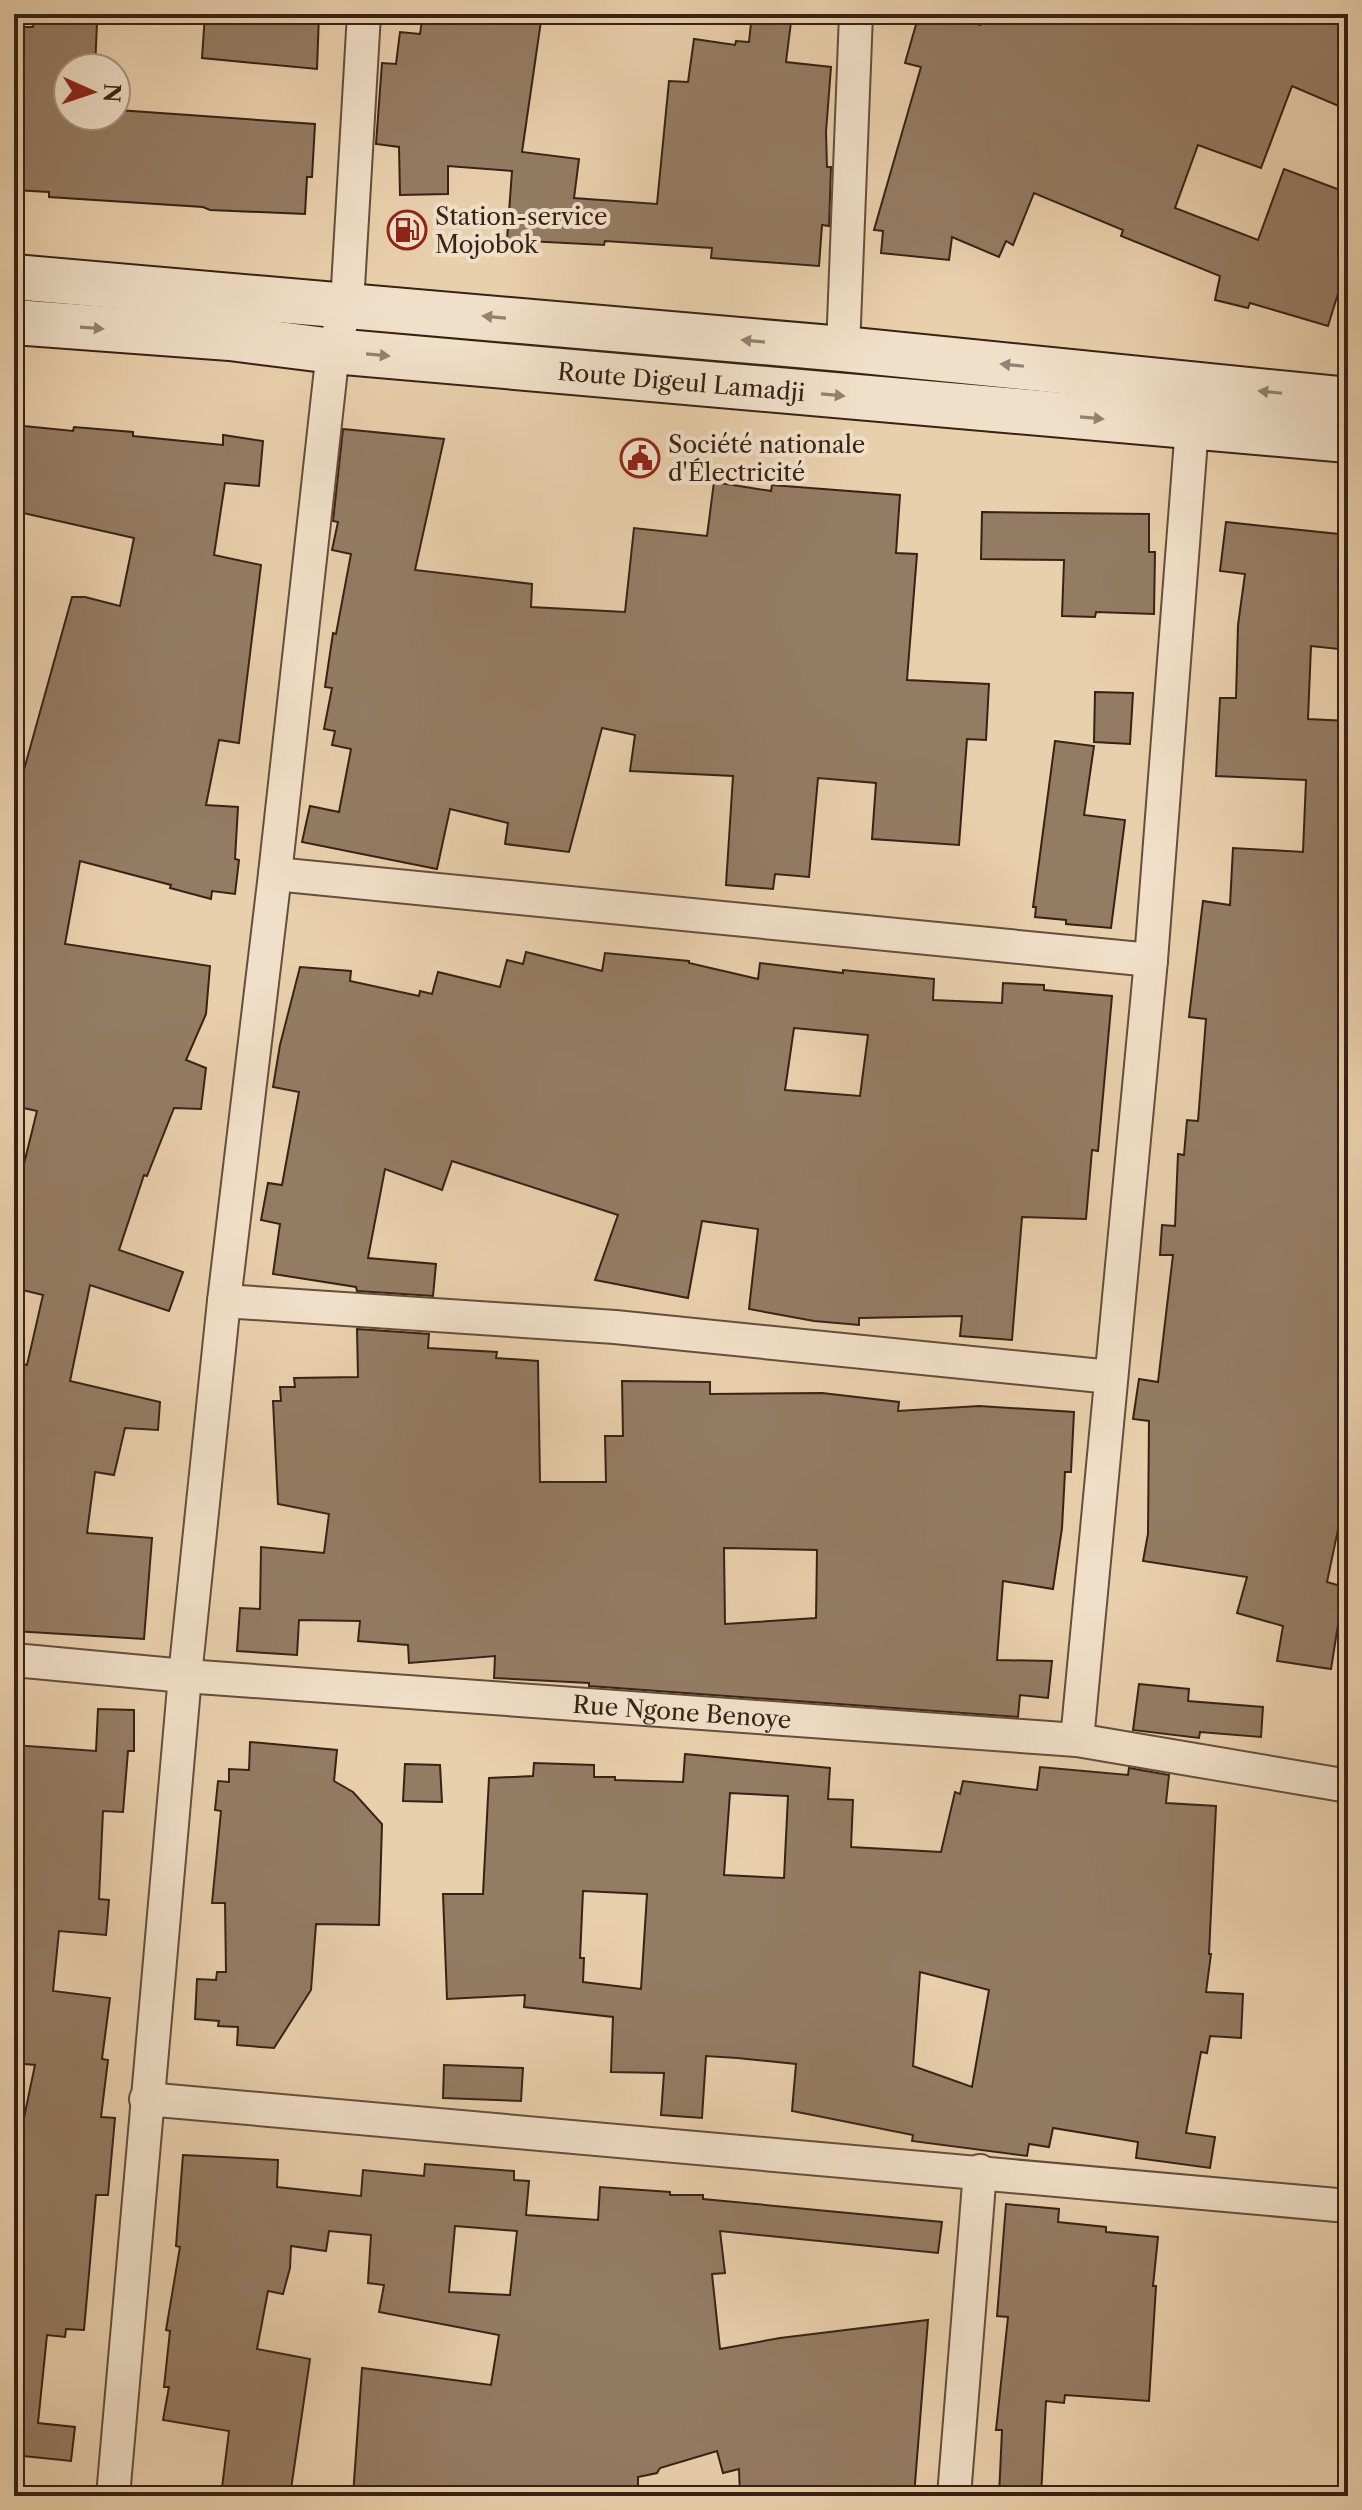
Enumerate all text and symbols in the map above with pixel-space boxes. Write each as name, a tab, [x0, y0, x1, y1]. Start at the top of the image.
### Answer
north arrow	[52, 52, 132, 132]
text: N	[97, 83, 125, 103]
place label: Station-service Mojobok	[435, 202, 607, 259]
fuel station icon: Station-service Mojobok	[386, 209, 428, 251]
one-way arrow	[481, 311, 506, 324]
one-way arrow	[80, 322, 105, 335]
one-way arrow	[740, 334, 765, 347]
one-way arrow	[366, 349, 391, 362]
street label: Route Digeul Lamadji	[556, 356, 806, 407]
one-way arrow	[999, 358, 1024, 371]
one-way arrow	[1257, 385, 1282, 398]
one-way arrow	[821, 389, 846, 402]
one-way arrow	[1080, 412, 1105, 425]
place label: Société nationale d'Électricité	[668, 430, 865, 487]
public building icon: Société nationale d'Électricité	[619, 437, 661, 479]
street label: Rue Ngone Benoye	[572, 1689, 792, 1734]

